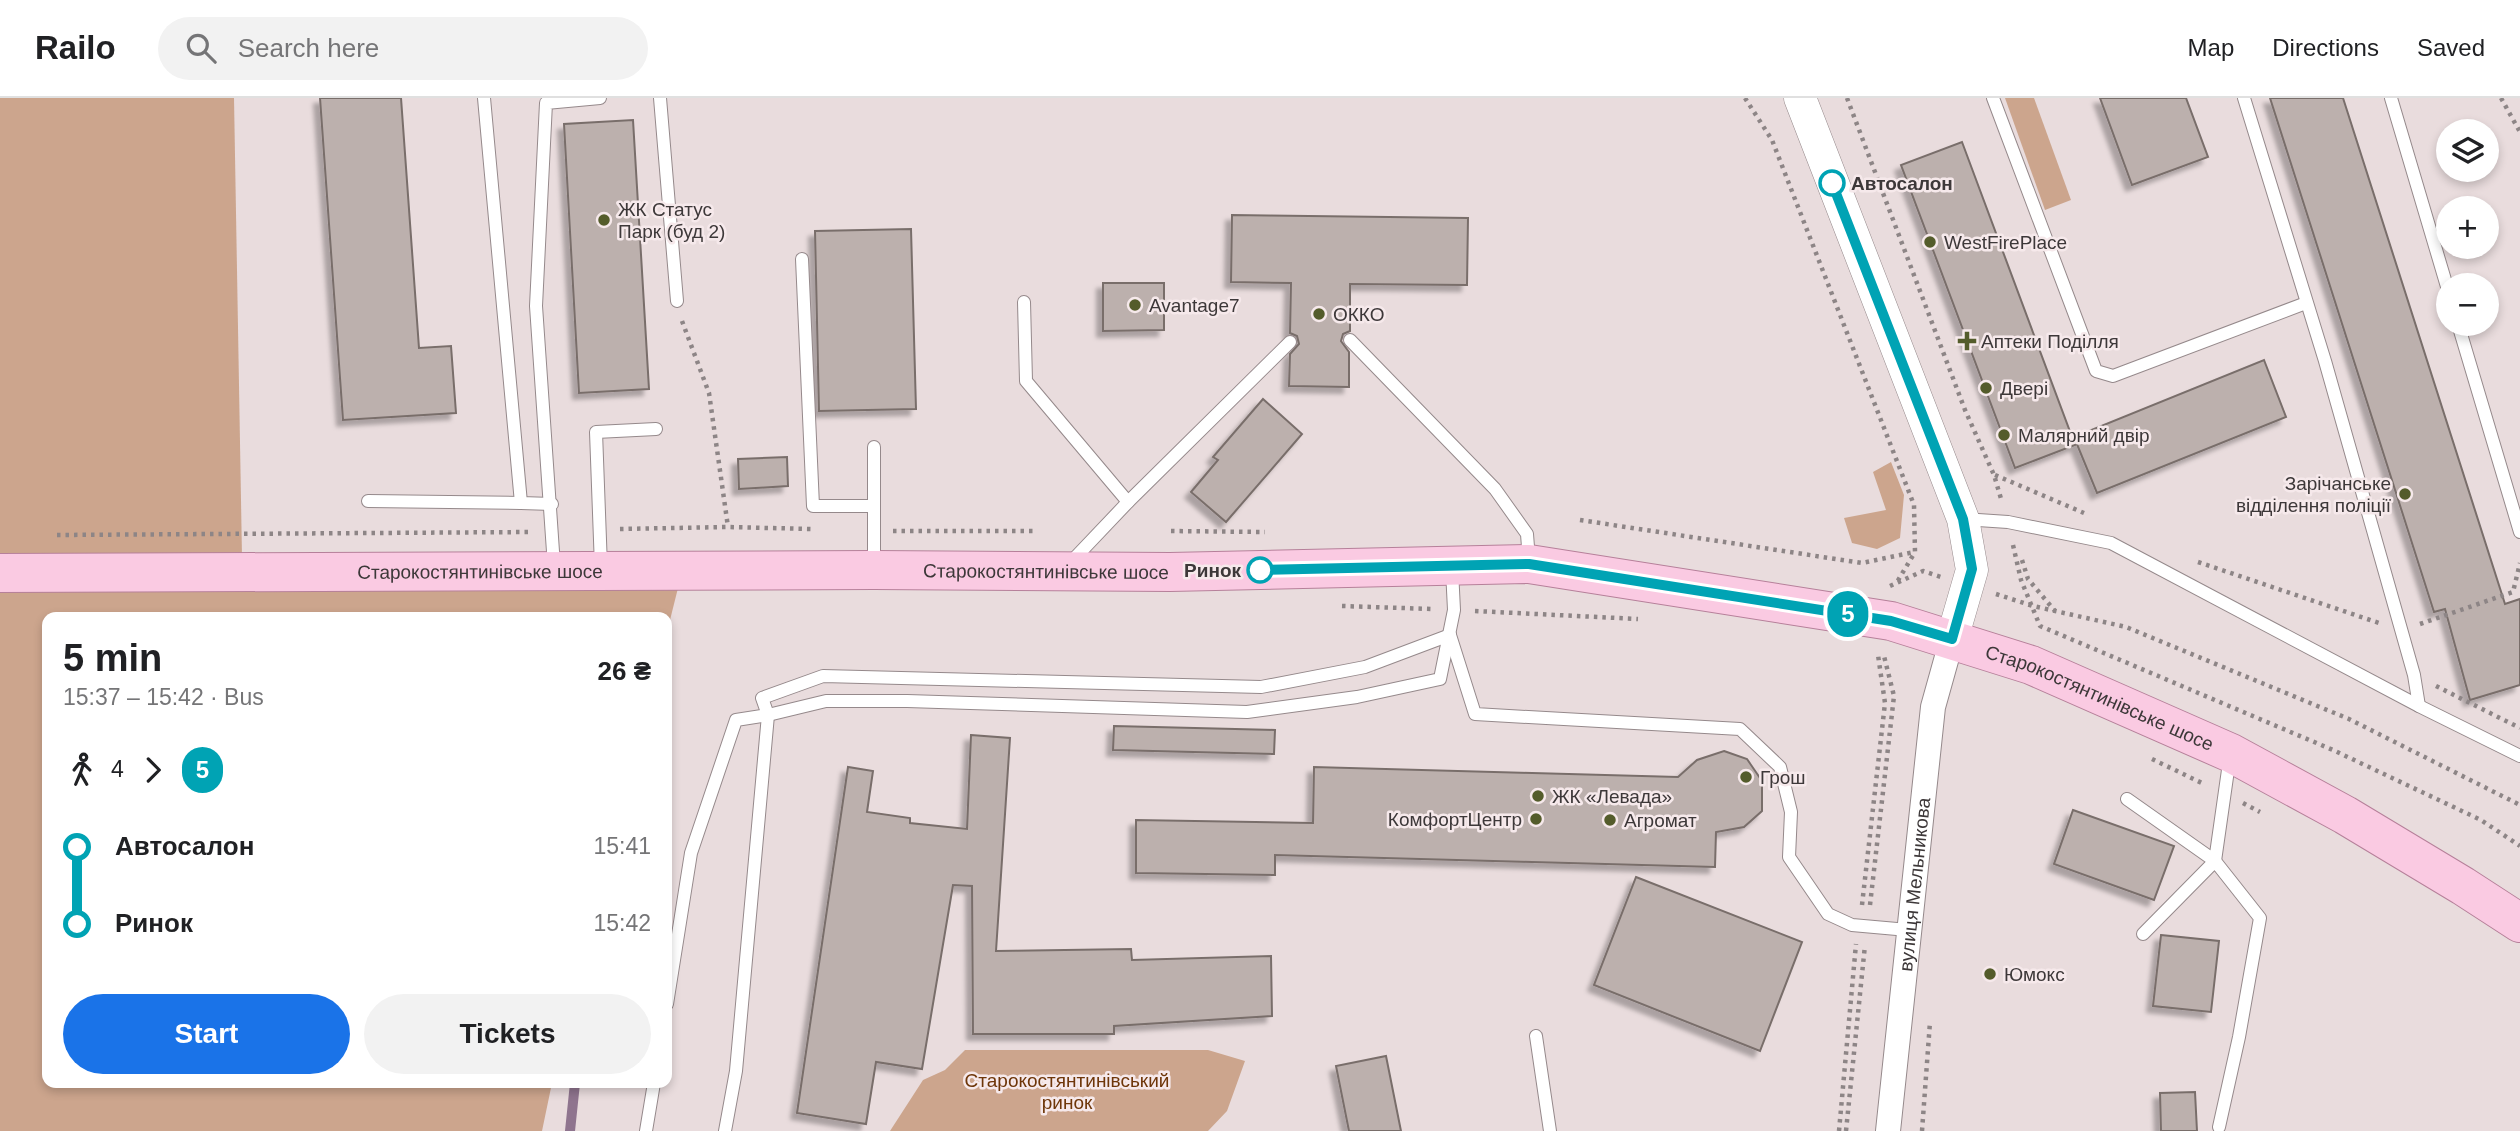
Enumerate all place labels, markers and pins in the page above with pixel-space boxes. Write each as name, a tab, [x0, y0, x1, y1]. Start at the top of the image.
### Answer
marker: Автосалон	[1819, 170, 1845, 196]
place label: Автосалон	[1851, 173, 1953, 194]
place label: ЖК Статус Парк (буд 2)	[618, 199, 725, 242]
marker: ЖК Статус Парк (буд 2)	[596, 212, 612, 228]
place label: WestFirePlace	[1944, 232, 2067, 253]
marker: WestFirePlace	[1922, 234, 1938, 250]
place label: Avantage7	[1149, 295, 1240, 316]
marker: Avantage7	[1127, 297, 1143, 313]
place label: ОККО	[1333, 304, 1384, 325]
marker: ОККО	[1311, 306, 1327, 322]
place label: Аптеки Поділля	[1981, 331, 2119, 352]
marker: Аптеки Поділля	[1959, 333, 1975, 349]
place label: Двері	[2000, 378, 2048, 399]
marker: Двері	[1978, 380, 1994, 396]
place label: Малярний двір	[2018, 425, 2150, 446]
marker: Малярний двір	[1996, 427, 2012, 443]
place label: Зарічанське відділення поліції	[2236, 473, 2392, 516]
marker: Зарічанське відділення поліції	[2397, 486, 2413, 502]
marker: Ринок	[1247, 557, 1273, 583]
place label: Ринок	[1184, 560, 1241, 581]
place label: Грош	[1760, 767, 1806, 788]
marker: Грош	[1738, 769, 1754, 785]
place label: ЖК «Левада»	[1552, 786, 1672, 807]
marker: ЖК «Левада»	[1530, 788, 1546, 804]
place label: КомфортЦентр	[1388, 809, 1522, 830]
place label: Агромат	[1624, 810, 1697, 831]
marker: КомфортЦентр	[1528, 811, 1544, 827]
marker: Агромат	[1602, 812, 1618, 828]
place label: Юмокс	[2004, 964, 2065, 985]
marker: Юмокс	[1982, 966, 1998, 982]

